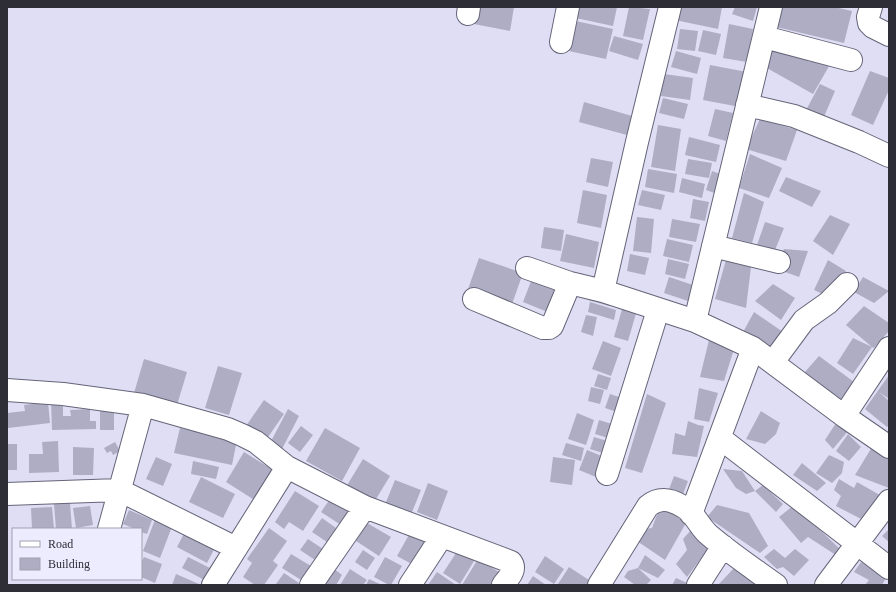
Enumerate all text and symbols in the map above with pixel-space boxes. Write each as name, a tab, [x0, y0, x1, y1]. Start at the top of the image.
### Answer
legend	[12, 528, 142, 580]
text: Road	[48, 537, 73, 551]
text: Building	[48, 557, 90, 571]

